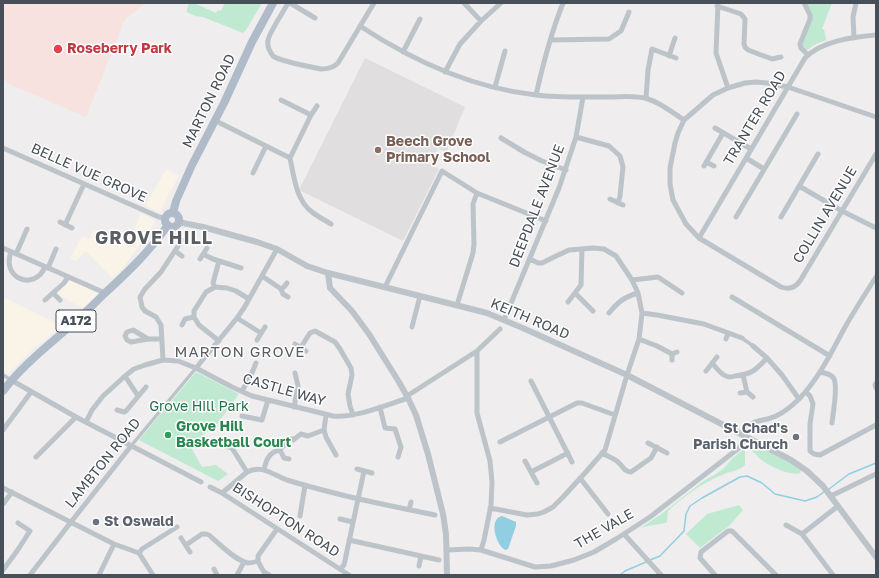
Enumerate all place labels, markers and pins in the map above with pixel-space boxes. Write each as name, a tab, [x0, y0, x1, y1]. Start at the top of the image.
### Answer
place label: Roseberry Park	[67, 41, 172, 57]
marker: Roseberry Park	[52, 43, 64, 55]
place label: Beech Grove Primary School	[386, 134, 490, 166]
marker: Beech Grove Primary School	[373, 145, 383, 155]
place label: Grove Hill Basketball Court	[176, 419, 291, 452]
place label: St Chad's Parish Church	[693, 421, 788, 454]
marker: Grove Hill Basketball Court	[163, 430, 173, 440]
marker: St Chad's Parish Church	[791, 432, 801, 442]
place label: St Oswald	[104, 514, 174, 530]
marker: St Oswald	[91, 517, 101, 527]

